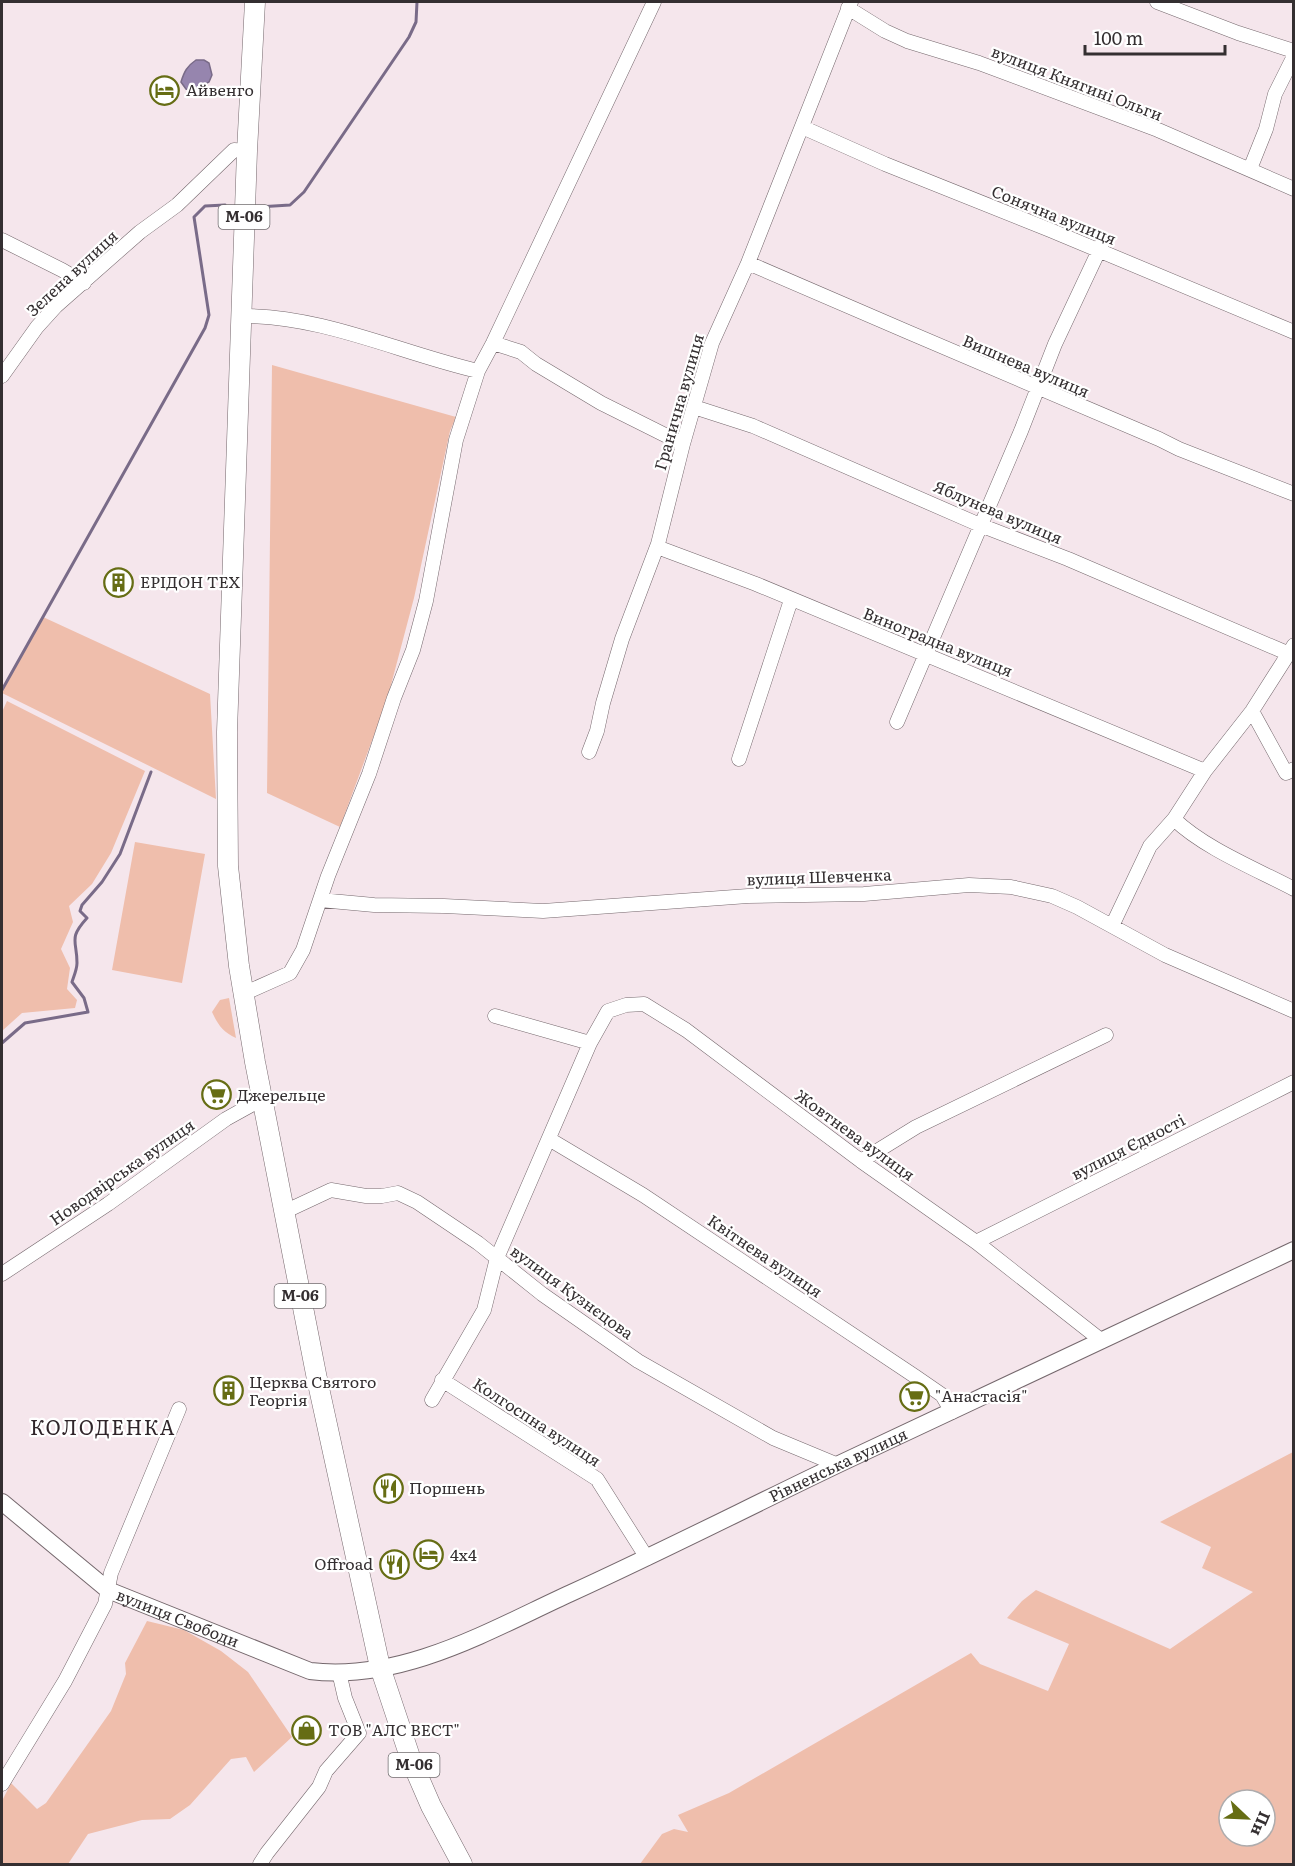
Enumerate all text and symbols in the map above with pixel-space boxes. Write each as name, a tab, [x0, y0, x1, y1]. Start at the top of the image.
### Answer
scale bar	[1085, 18, 1224, 56]
text: 100 m	[1094, 24, 1143, 51]
street label: вулиця Княгині Ольги	[988, 38, 1167, 126]
hotel icon: Айвенго	[149, 74, 181, 106]
place label: Айвенго	[186, 77, 254, 101]
street label: Сонячна вулиця	[988, 178, 1120, 250]
road number: М-06	[218, 205, 270, 229]
street label: Зелена вулиця	[20, 223, 122, 321]
street label: Вишнева вулиця	[959, 327, 1094, 403]
street label: Гранична вулиця	[647, 331, 709, 473]
street label: Яблунева вулиця	[930, 473, 1066, 549]
building icon: ЕРІДОН ТЕХ	[103, 566, 135, 598]
place label: ЕРІДОН ТЕХ	[140, 569, 241, 593]
street label: Виноградна вулиця	[860, 600, 1017, 682]
street label: вулиця Шевченка	[746, 861, 892, 891]
supermarket icon: Джерельце	[200, 1079, 232, 1111]
place label: Джерельце	[237, 1082, 326, 1106]
street label: Жовтнева вулиця	[791, 1083, 920, 1186]
street label: вулиця Єдності	[1066, 1107, 1189, 1185]
street label: Новодвірська вулиця	[44, 1112, 199, 1230]
street label: Квітнева вулиця	[703, 1208, 828, 1303]
street label: вулиця Кузнєцова	[506, 1238, 639, 1344]
road number: М-06	[274, 1284, 326, 1308]
place label: Церква Святого Георгія	[249, 1369, 376, 1411]
street label: Колгоспна вулиця	[469, 1371, 606, 1472]
building icon: Церква Святого Георгія	[212, 1375, 244, 1407]
supermarket icon: "Анастасія"	[898, 1380, 930, 1412]
place label: "Анастасія"	[935, 1383, 1027, 1407]
district label: КОЛОДЕНКА	[30, 1411, 176, 1441]
street label: Рівненська вулиця	[764, 1421, 911, 1507]
restaurant icon: Поршень	[372, 1472, 404, 1504]
place label: Поршень	[409, 1475, 485, 1499]
hotel icon: 4x4	[413, 1539, 445, 1571]
place label: 4x4	[450, 1542, 477, 1566]
restaurant icon: Offroad	[378, 1548, 410, 1580]
place label: Offroad	[314, 1551, 373, 1575]
street label: вулиця Свободи	[113, 1582, 243, 1653]
shop icon: ТОВ "АЛС ВЕСТ"	[291, 1714, 323, 1746]
place label: ТОВ "АЛС ВЕСТ"	[328, 1717, 460, 1741]
road number: М-06	[388, 1753, 440, 1777]
north arrow	[1217, 1788, 1277, 1848]
text: Пн	[1246, 1808, 1278, 1840]

